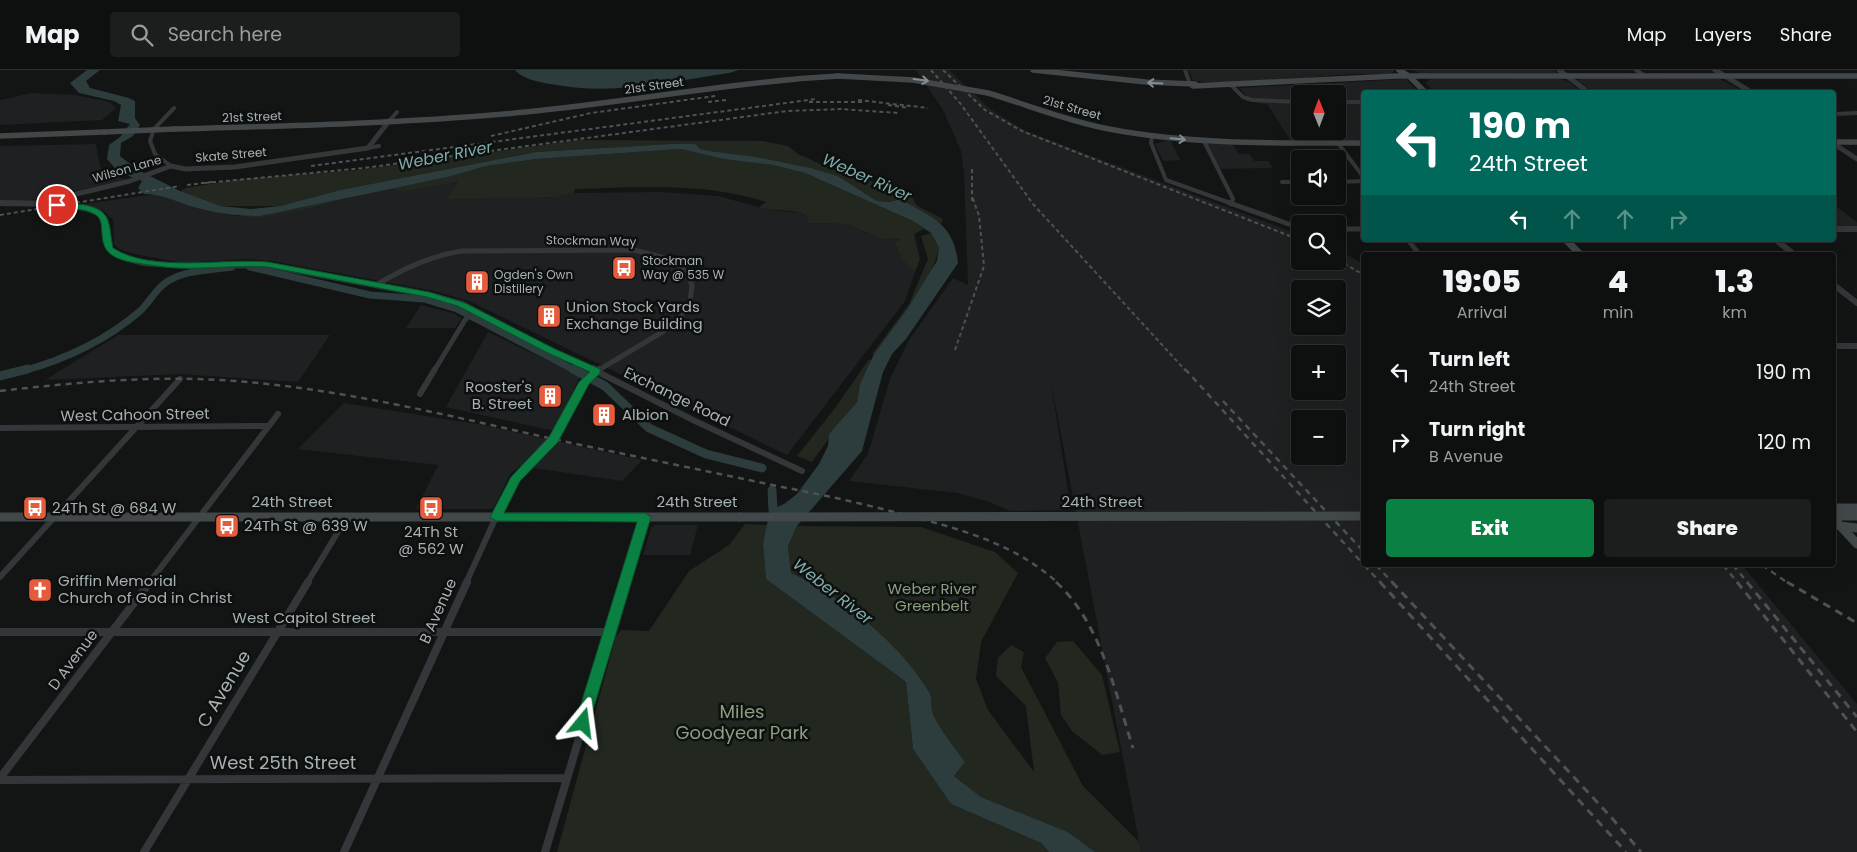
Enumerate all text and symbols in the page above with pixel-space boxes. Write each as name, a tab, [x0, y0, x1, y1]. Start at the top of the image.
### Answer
search box	[110, 12, 460, 57]
text: Map	[25, 18, 80, 51]
icon: search	[128, 21, 156, 49]
text: Search here	[168, 21, 282, 48]
text: Map	[1627, 22, 1667, 47]
text: Layers	[1695, 22, 1752, 47]
text: Share	[1780, 22, 1832, 47]
street label: 21st Street	[623, 73, 685, 98]
one-way arrow	[913, 75, 929, 85]
one-way arrow	[1148, 78, 1164, 87]
north arrow	[1291, 85, 1346, 140]
map controls	[1291, 85, 1346, 465]
street label: 21st Street	[1041, 91, 1103, 124]
text: 190 m	[1469, 101, 1571, 150]
street label: 21st Street	[222, 107, 282, 126]
icon: left	[1386, 110, 1451, 175]
one-way arrow	[1169, 134, 1185, 144]
water label: Weber River	[396, 135, 495, 176]
street label: Skate Street	[195, 143, 267, 166]
water label: Weber River	[818, 148, 916, 208]
text: 24th Street	[1469, 148, 1588, 179]
button: sound	[1291, 150, 1346, 205]
street label: Wilson Lane	[90, 151, 163, 186]
pin	[36, 184, 78, 226]
icon: arrive	[43, 191, 71, 219]
icon: left	[1505, 205, 1533, 233]
icon: ahead	[1558, 205, 1586, 233]
icon: ahead	[1611, 205, 1639, 233]
icon: right	[1664, 205, 1692, 233]
button: search	[1291, 215, 1346, 270]
street label: Stockman Way	[546, 231, 637, 250]
place label: Stockman Way @ 535 W	[642, 252, 724, 283]
bus stop icon: Stockman Way @ 535 W	[611, 255, 637, 281]
text: 19:05	[1443, 260, 1521, 303]
text: 4	[1608, 260, 1628, 303]
text: 1.3	[1715, 260, 1754, 303]
place label: Ogden's Own Distillery	[494, 266, 573, 297]
building icon: Ogden's Own Distillery	[464, 269, 490, 295]
button: layers	[1291, 280, 1346, 335]
place label: Union Stock Yards Exchange Building	[566, 296, 703, 334]
text: Arrival	[1457, 301, 1507, 324]
text: min	[1603, 301, 1633, 324]
text: km	[1722, 301, 1747, 324]
building icon: Union Stock Yards Exchange Building	[536, 303, 562, 329]
button: +	[1291, 345, 1346, 400]
text: Turn left	[1429, 346, 1510, 373]
icon: left	[1386, 358, 1414, 386]
text: 190 m	[1756, 359, 1811, 386]
street label: Exchange Road	[621, 362, 734, 431]
text: 24th Street	[1429, 375, 1515, 398]
place label: Rooster's B. Street	[465, 376, 532, 414]
building icon: Rooster's B. Street	[537, 383, 563, 409]
building icon: Albion	[591, 402, 617, 428]
street label: West Cahoon Street	[60, 403, 210, 426]
place label: Albion	[622, 404, 669, 425]
button: −	[1291, 410, 1346, 465]
text: Turn right	[1429, 416, 1525, 443]
icon: right	[1386, 428, 1414, 456]
text: 120 m	[1757, 429, 1811, 456]
text: B Avenue	[1429, 445, 1503, 468]
street label: 24th Street	[251, 491, 333, 512]
street label: 24th Street	[656, 491, 738, 512]
street label: 24th Street	[1061, 491, 1143, 512]
bus stop icon: 24Th St @ 684 W	[22, 495, 48, 521]
bus stop icon: 24Th St @ 562 W	[418, 495, 444, 521]
place label: 24Th St @ 684 W	[52, 497, 177, 518]
button: Exit	[1386, 499, 1594, 557]
button: Share	[1604, 499, 1811, 557]
bus stop icon: 24Th St @ 639 W	[214, 513, 240, 539]
place label: 24Th St @ 639 W	[244, 515, 368, 536]
place label: 24Th St @ 562 W	[398, 521, 464, 559]
water label: Weber River	[788, 553, 878, 630]
place label: Griffin Memorial Church of God in Christ	[58, 570, 232, 608]
street label: B Avenue	[414, 575, 461, 647]
church icon: Griffin Memorial Church of God in Christ	[27, 577, 53, 603]
park label: Weber River Greenbelt	[887, 578, 977, 616]
street label: West Capitol Street	[232, 607, 376, 628]
street label: D Avenue	[43, 625, 102, 694]
street label: C Avenue	[191, 645, 257, 732]
position arrow	[556, 696, 608, 748]
park label: Miles Goodyear Park	[676, 699, 809, 745]
street label: West 25th Street	[210, 750, 356, 775]

